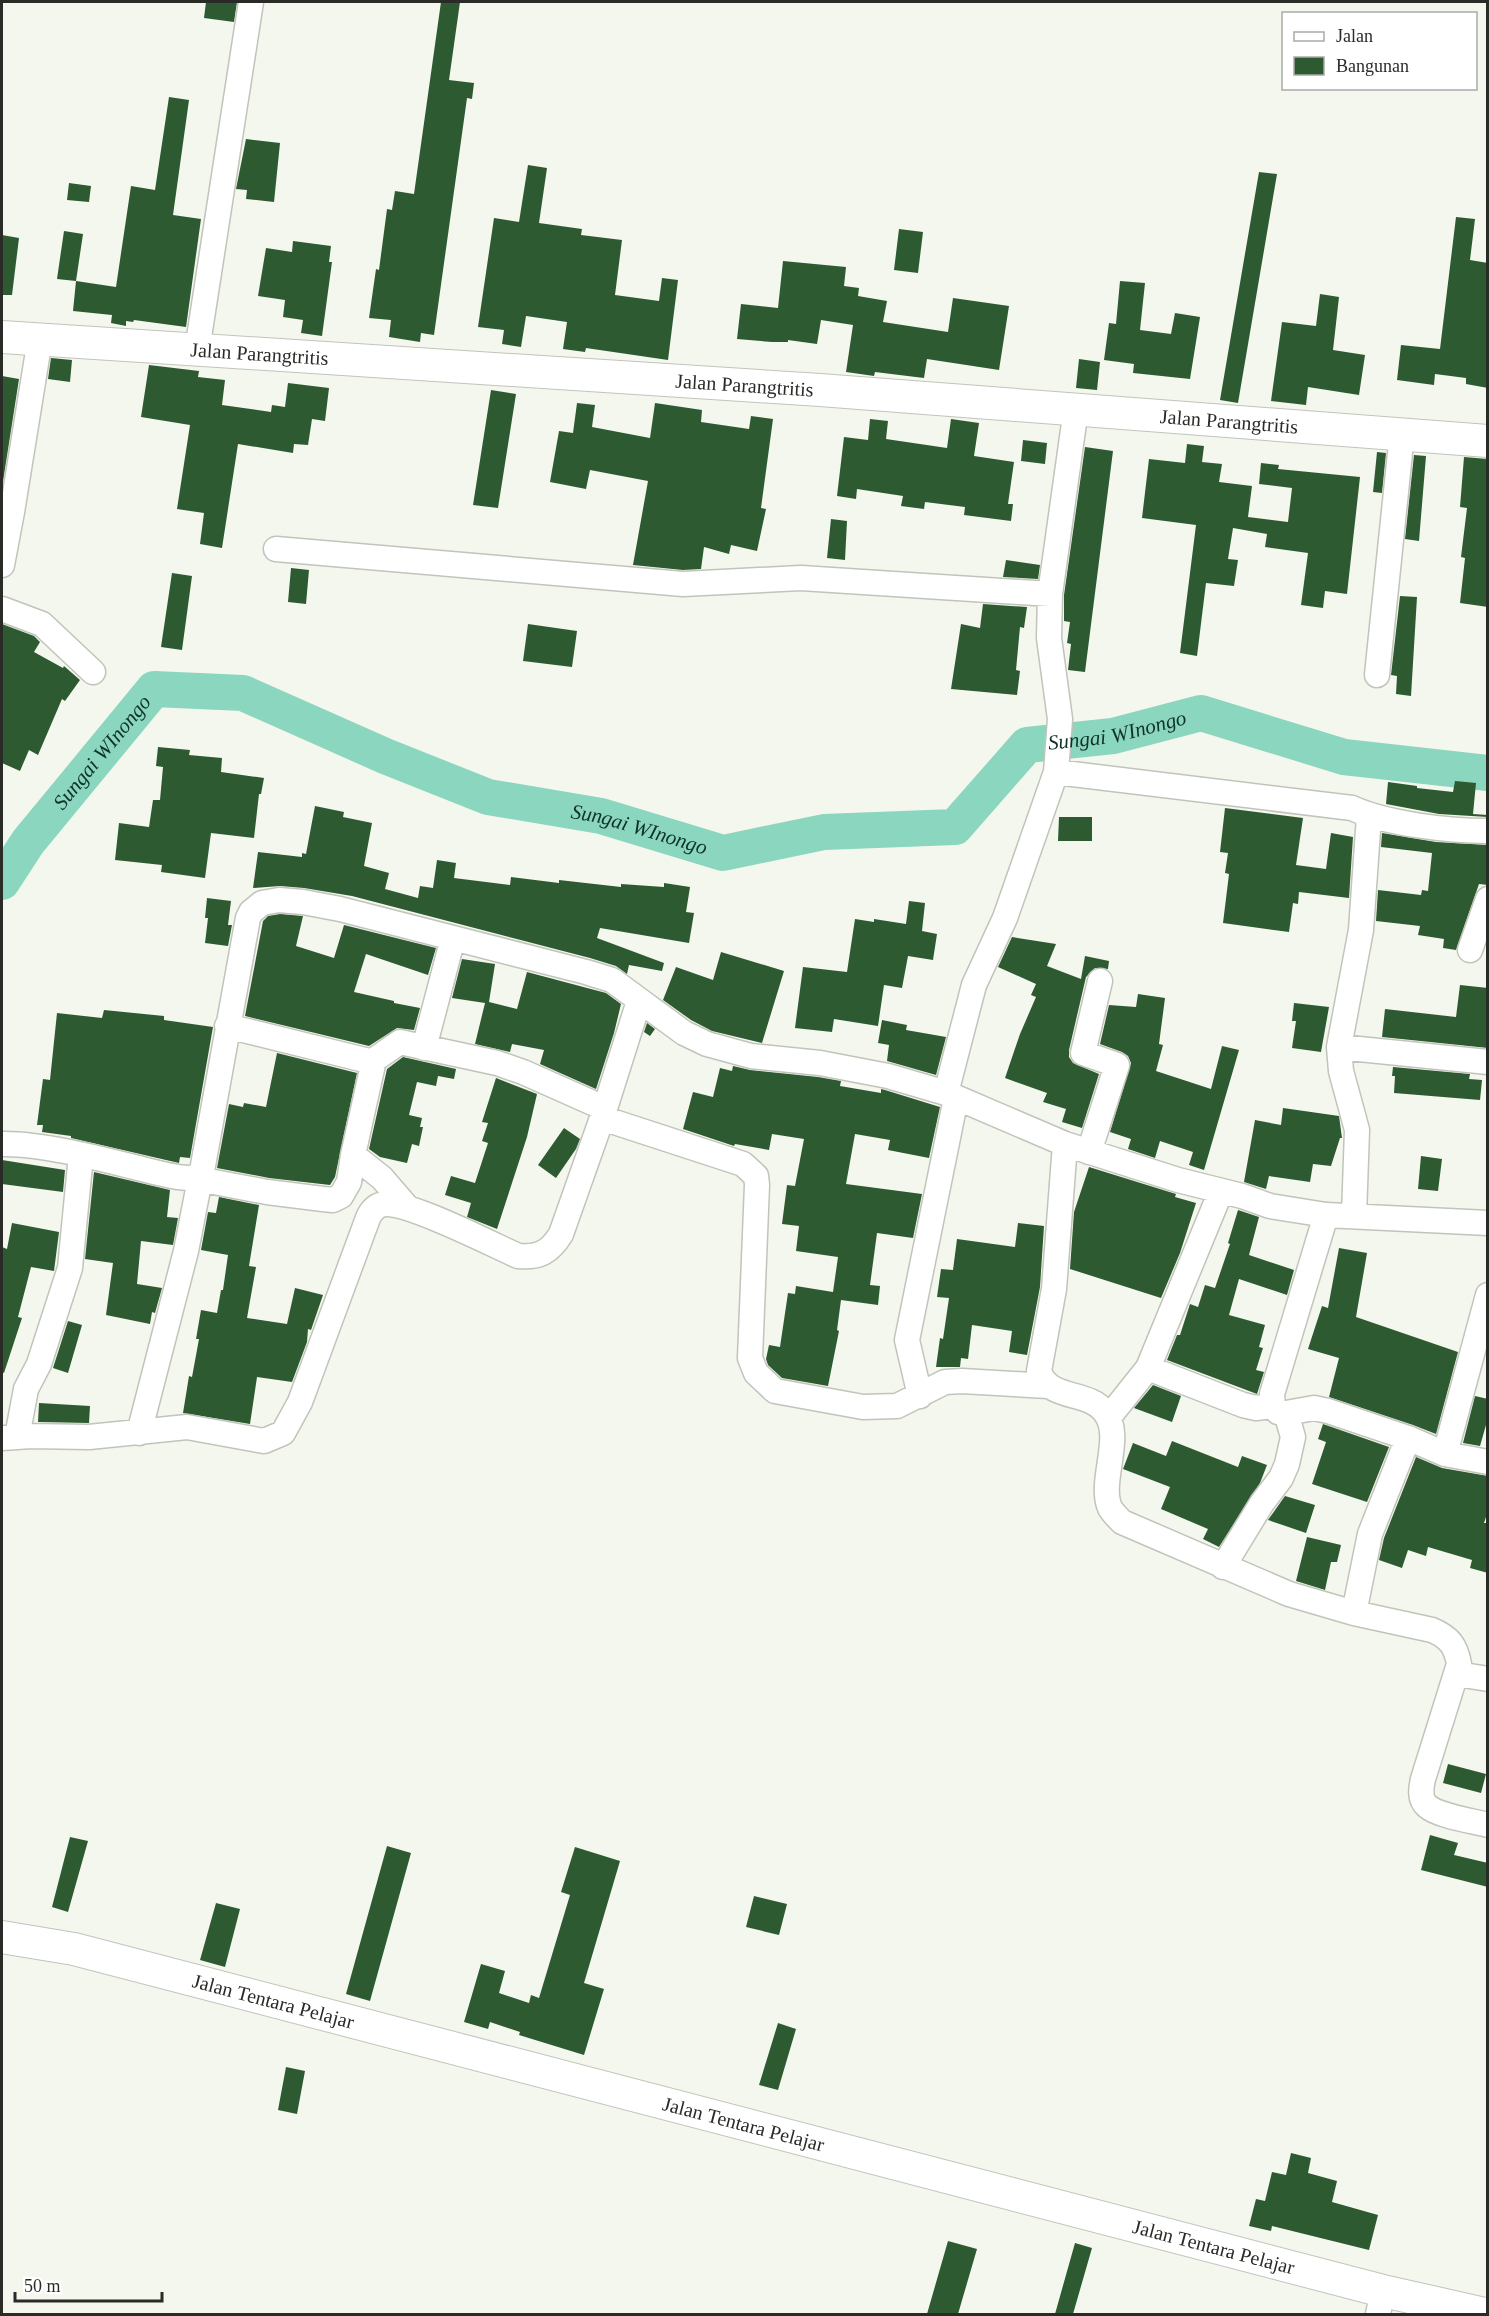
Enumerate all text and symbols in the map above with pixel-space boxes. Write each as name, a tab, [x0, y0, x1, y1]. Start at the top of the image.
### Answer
legend	[1282, 12, 1477, 90]
text: Jalan	[1336, 26, 1373, 46]
text: Bangunan	[1336, 56, 1409, 76]
street label: Jalan Parangtritis	[190, 338, 329, 369]
street label: Jalan Parangtritis	[675, 370, 814, 401]
street label: Jalan Parangtritis	[1159, 405, 1299, 437]
water label: Sungai WInongo	[48, 690, 156, 814]
water label: Sungai WInongo	[1047, 705, 1189, 755]
water label: Sungai WInongo	[569, 799, 710, 860]
street label: Jalan Tentara Pelajar	[190, 1969, 357, 2033]
street label: Jalan Tentara Pelajar	[660, 2092, 827, 2156]
street label: Jalan Tentara Pelajar	[1131, 2215, 1297, 2279]
scale bar	[15, 2265, 162, 2303]
text: 50 m	[24, 2276, 61, 2296]

